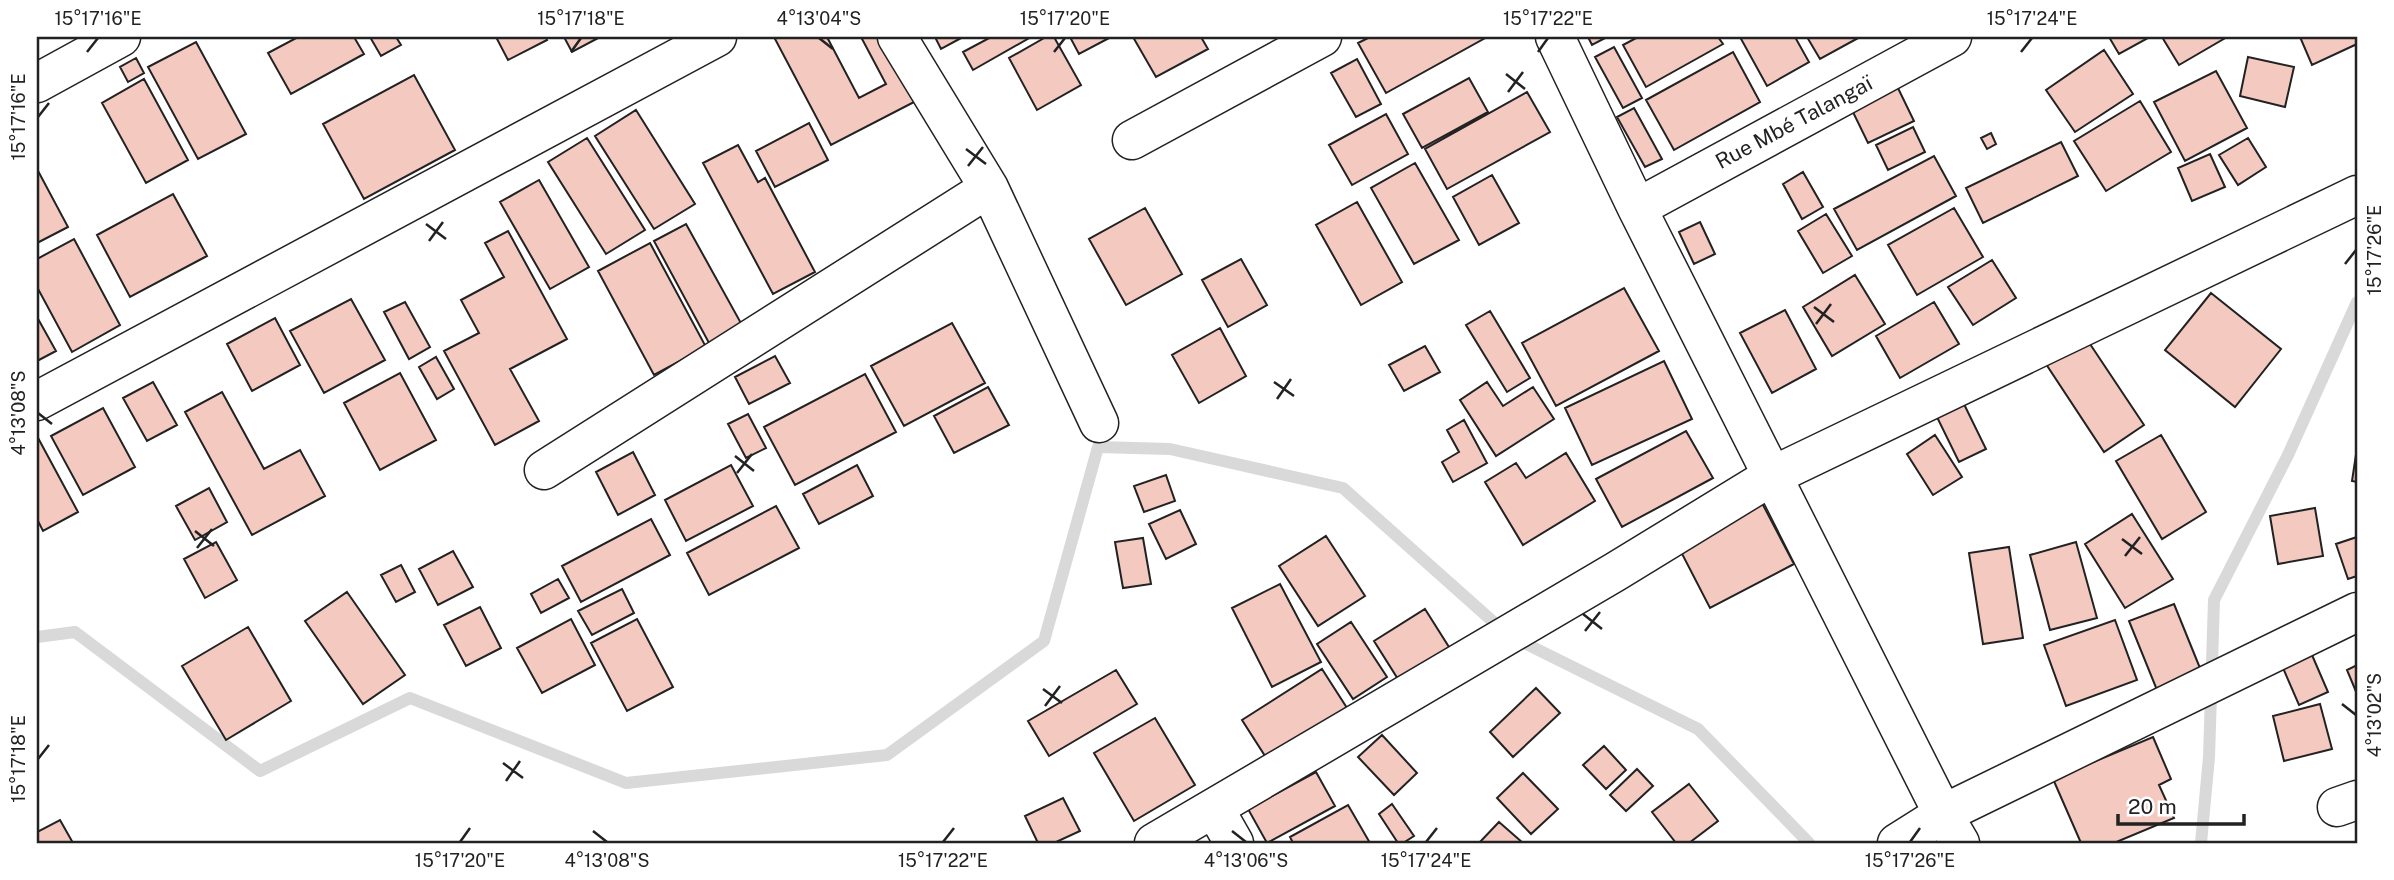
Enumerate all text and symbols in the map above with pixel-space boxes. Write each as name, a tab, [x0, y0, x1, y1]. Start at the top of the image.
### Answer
text: 15°17'16"E	[54, 8, 142, 29]
text: 15°17'18"E	[537, 8, 625, 29]
text: 4°13'04"S	[777, 8, 861, 29]
text: 15°17'20"E	[1020, 8, 1110, 29]
text: 15°17'22"E	[1503, 8, 1593, 29]
text: 15°17'24"E	[1987, 8, 2077, 29]
street label: Rue Mbé Talangaï	[1711, 70, 1878, 174]
text: 15°17'16"E	[8, 73, 29, 161]
text: 15°17'26"E	[2364, 205, 2385, 295]
text: 4°13'08"S	[8, 370, 29, 456]
text: 4°13'02"S	[2364, 673, 2385, 757]
text: 15°17'18"E	[8, 715, 29, 803]
scale bar	[2118, 782, 2244, 826]
text: 20 m	[2128, 794, 2177, 819]
text: 15°17'20"E	[415, 850, 505, 871]
text: 4°13'08"S	[564, 850, 650, 871]
text: 15°17'22"E	[898, 850, 988, 871]
text: 4°13'06"S	[1204, 850, 1288, 871]
text: 15°17'24"E	[1381, 850, 1471, 871]
text: 15°17'26"E	[1865, 850, 1955, 871]

